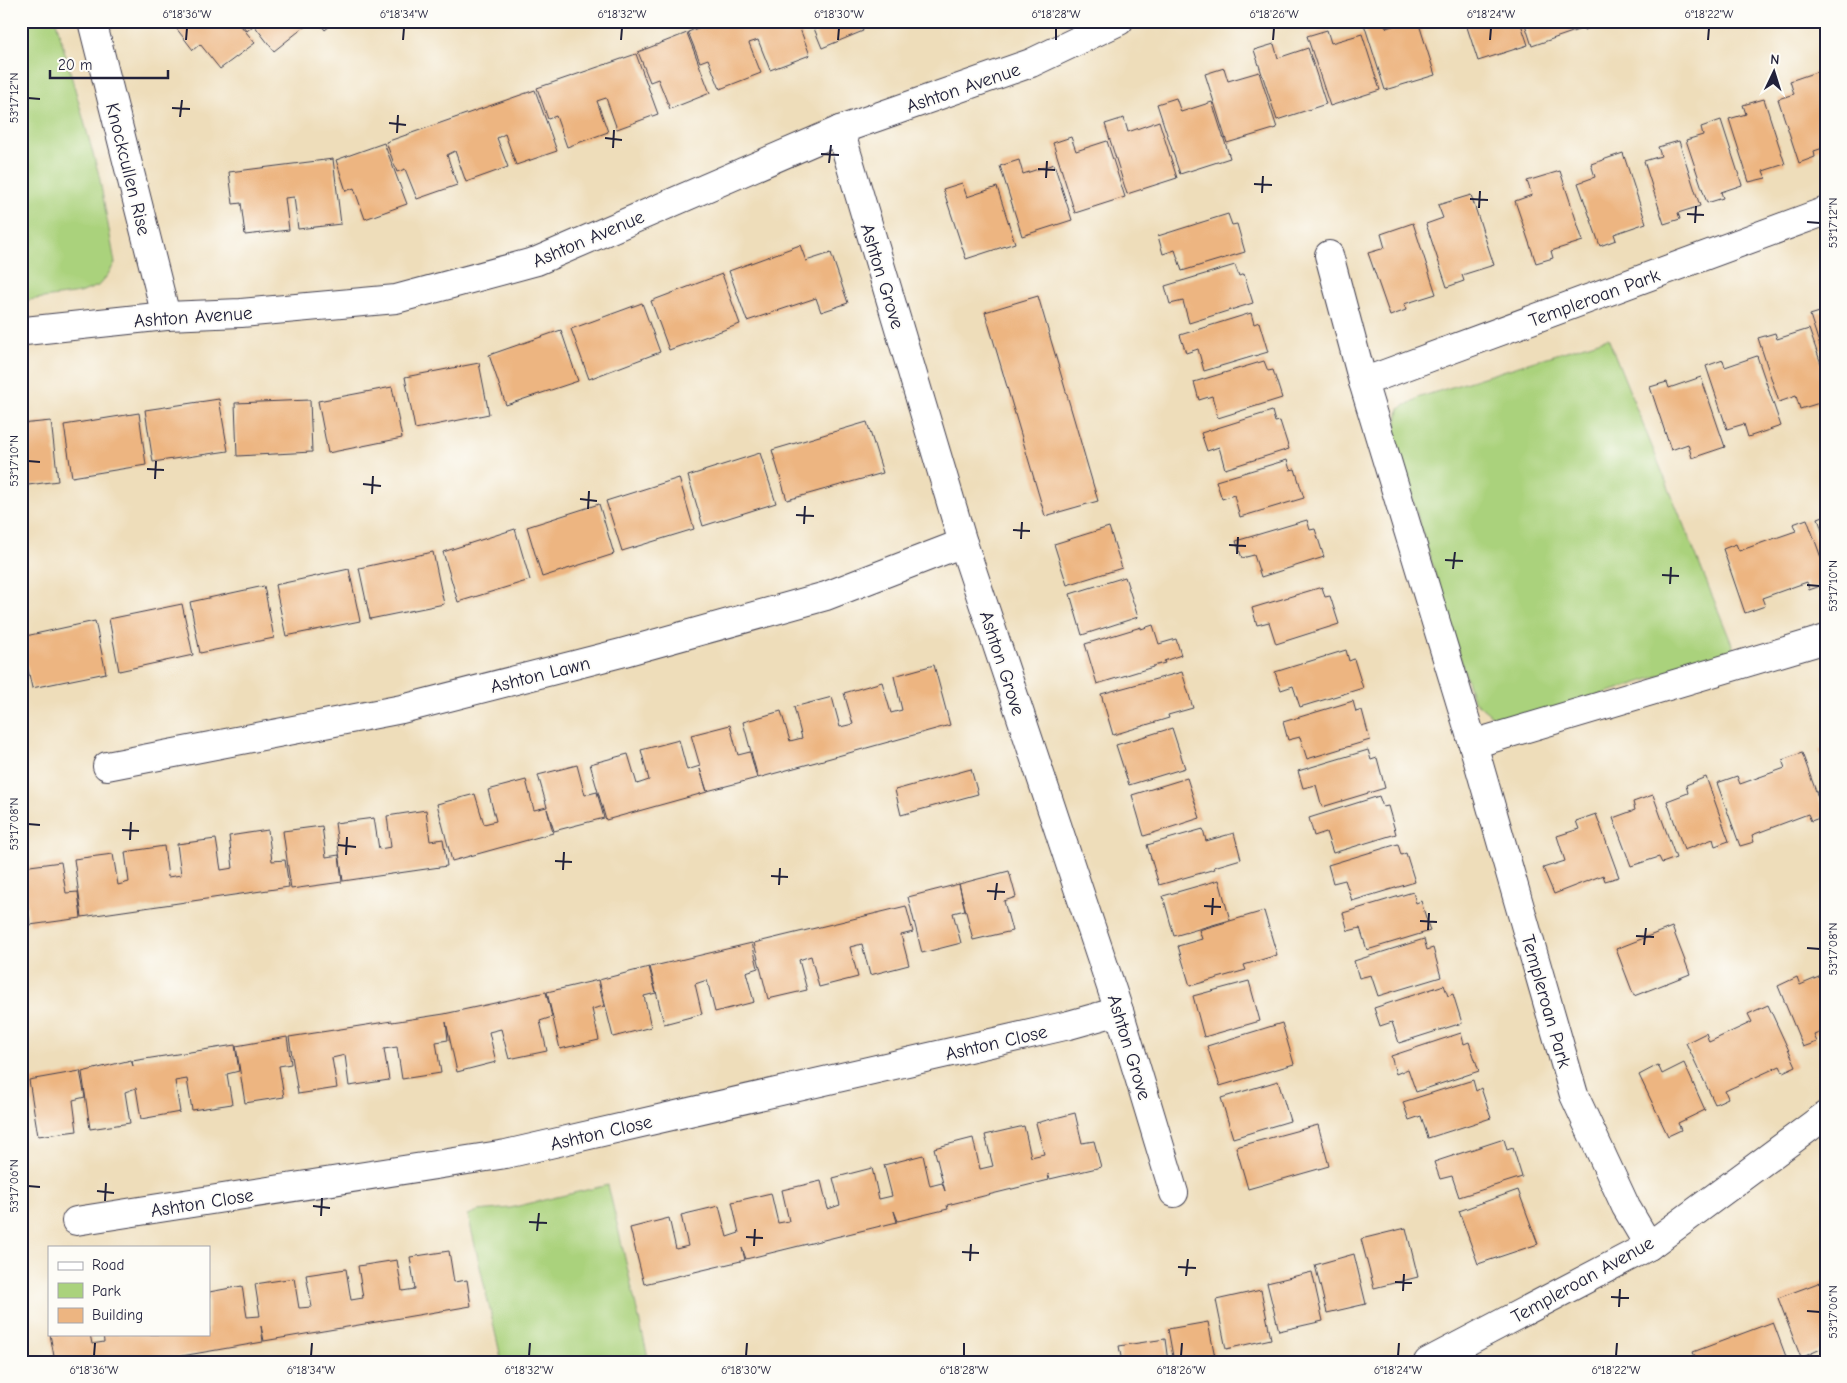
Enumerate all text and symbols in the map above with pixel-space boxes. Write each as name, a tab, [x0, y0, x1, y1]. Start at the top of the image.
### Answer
text: 6°18'36"W	[162, 7, 212, 21]
text: 6°18'34"W	[380, 7, 429, 21]
text: 6°18'32"W	[598, 7, 647, 21]
text: 6°18'30"W	[814, 7, 865, 21]
text: 6°18'28"W	[1032, 7, 1081, 21]
text: 6°18'26"W	[1249, 7, 1299, 21]
text: 6°18'24"W	[1467, 7, 1516, 21]
text: 6°18'22"W	[1684, 7, 1734, 21]
scale bar	[50, 48, 168, 80]
north arrow	[1750, 48, 1800, 98]
text: N	[1770, 51, 1780, 68]
text: 20 m	[58, 56, 92, 74]
street label: Ashton Avenue	[904, 58, 1023, 118]
text: 53°17'12"N	[7, 73, 21, 123]
street label: Knockcullen Rise	[101, 101, 155, 238]
text: 53°17'12"N	[1826, 198, 1840, 248]
street label: Ashton Avenue	[529, 206, 647, 272]
street label: Ashton Grove	[856, 221, 908, 331]
street label: Templeroan Park	[1526, 264, 1664, 332]
street label: Ashton Avenue	[133, 302, 253, 332]
text: 53°17'10"N	[7, 435, 21, 487]
text: 53°17'10"N	[1826, 560, 1840, 612]
street label: Ashton Grove	[975, 608, 1029, 718]
street label: Ashton Lawn	[488, 652, 592, 698]
text: 53°17'08"N	[7, 797, 21, 851]
text: 53°17'08"N	[1826, 922, 1840, 976]
street label: Templeroan Park	[1516, 932, 1576, 1071]
street label: Ashton Grove	[1103, 992, 1155, 1102]
street label: Ashton Close	[943, 1021, 1049, 1065]
street label: Ashton Close	[548, 1111, 654, 1155]
text: 53°17'06"N	[7, 1159, 21, 1213]
street label: Ashton Close	[149, 1184, 255, 1222]
street label: Templeroan Avenue	[1508, 1232, 1657, 1328]
legend	[48, 1246, 210, 1336]
text: Road	[92, 1256, 124, 1274]
text: Park	[92, 1282, 121, 1300]
text: 53°17'06"N	[1826, 1285, 1840, 1339]
text: Building	[92, 1306, 143, 1324]
text: 6°18'36"W	[69, 1363, 119, 1377]
text: 6°18'34"W	[287, 1363, 336, 1377]
text: 6°18'32"W	[505, 1363, 554, 1377]
text: 6°18'30"W	[721, 1363, 772, 1377]
text: 6°18'28"W	[940, 1363, 989, 1377]
text: 6°18'26"W	[1156, 1363, 1206, 1377]
text: 6°18'24"W	[1374, 1363, 1423, 1377]
text: 6°18'22"W	[1591, 1363, 1641, 1377]

